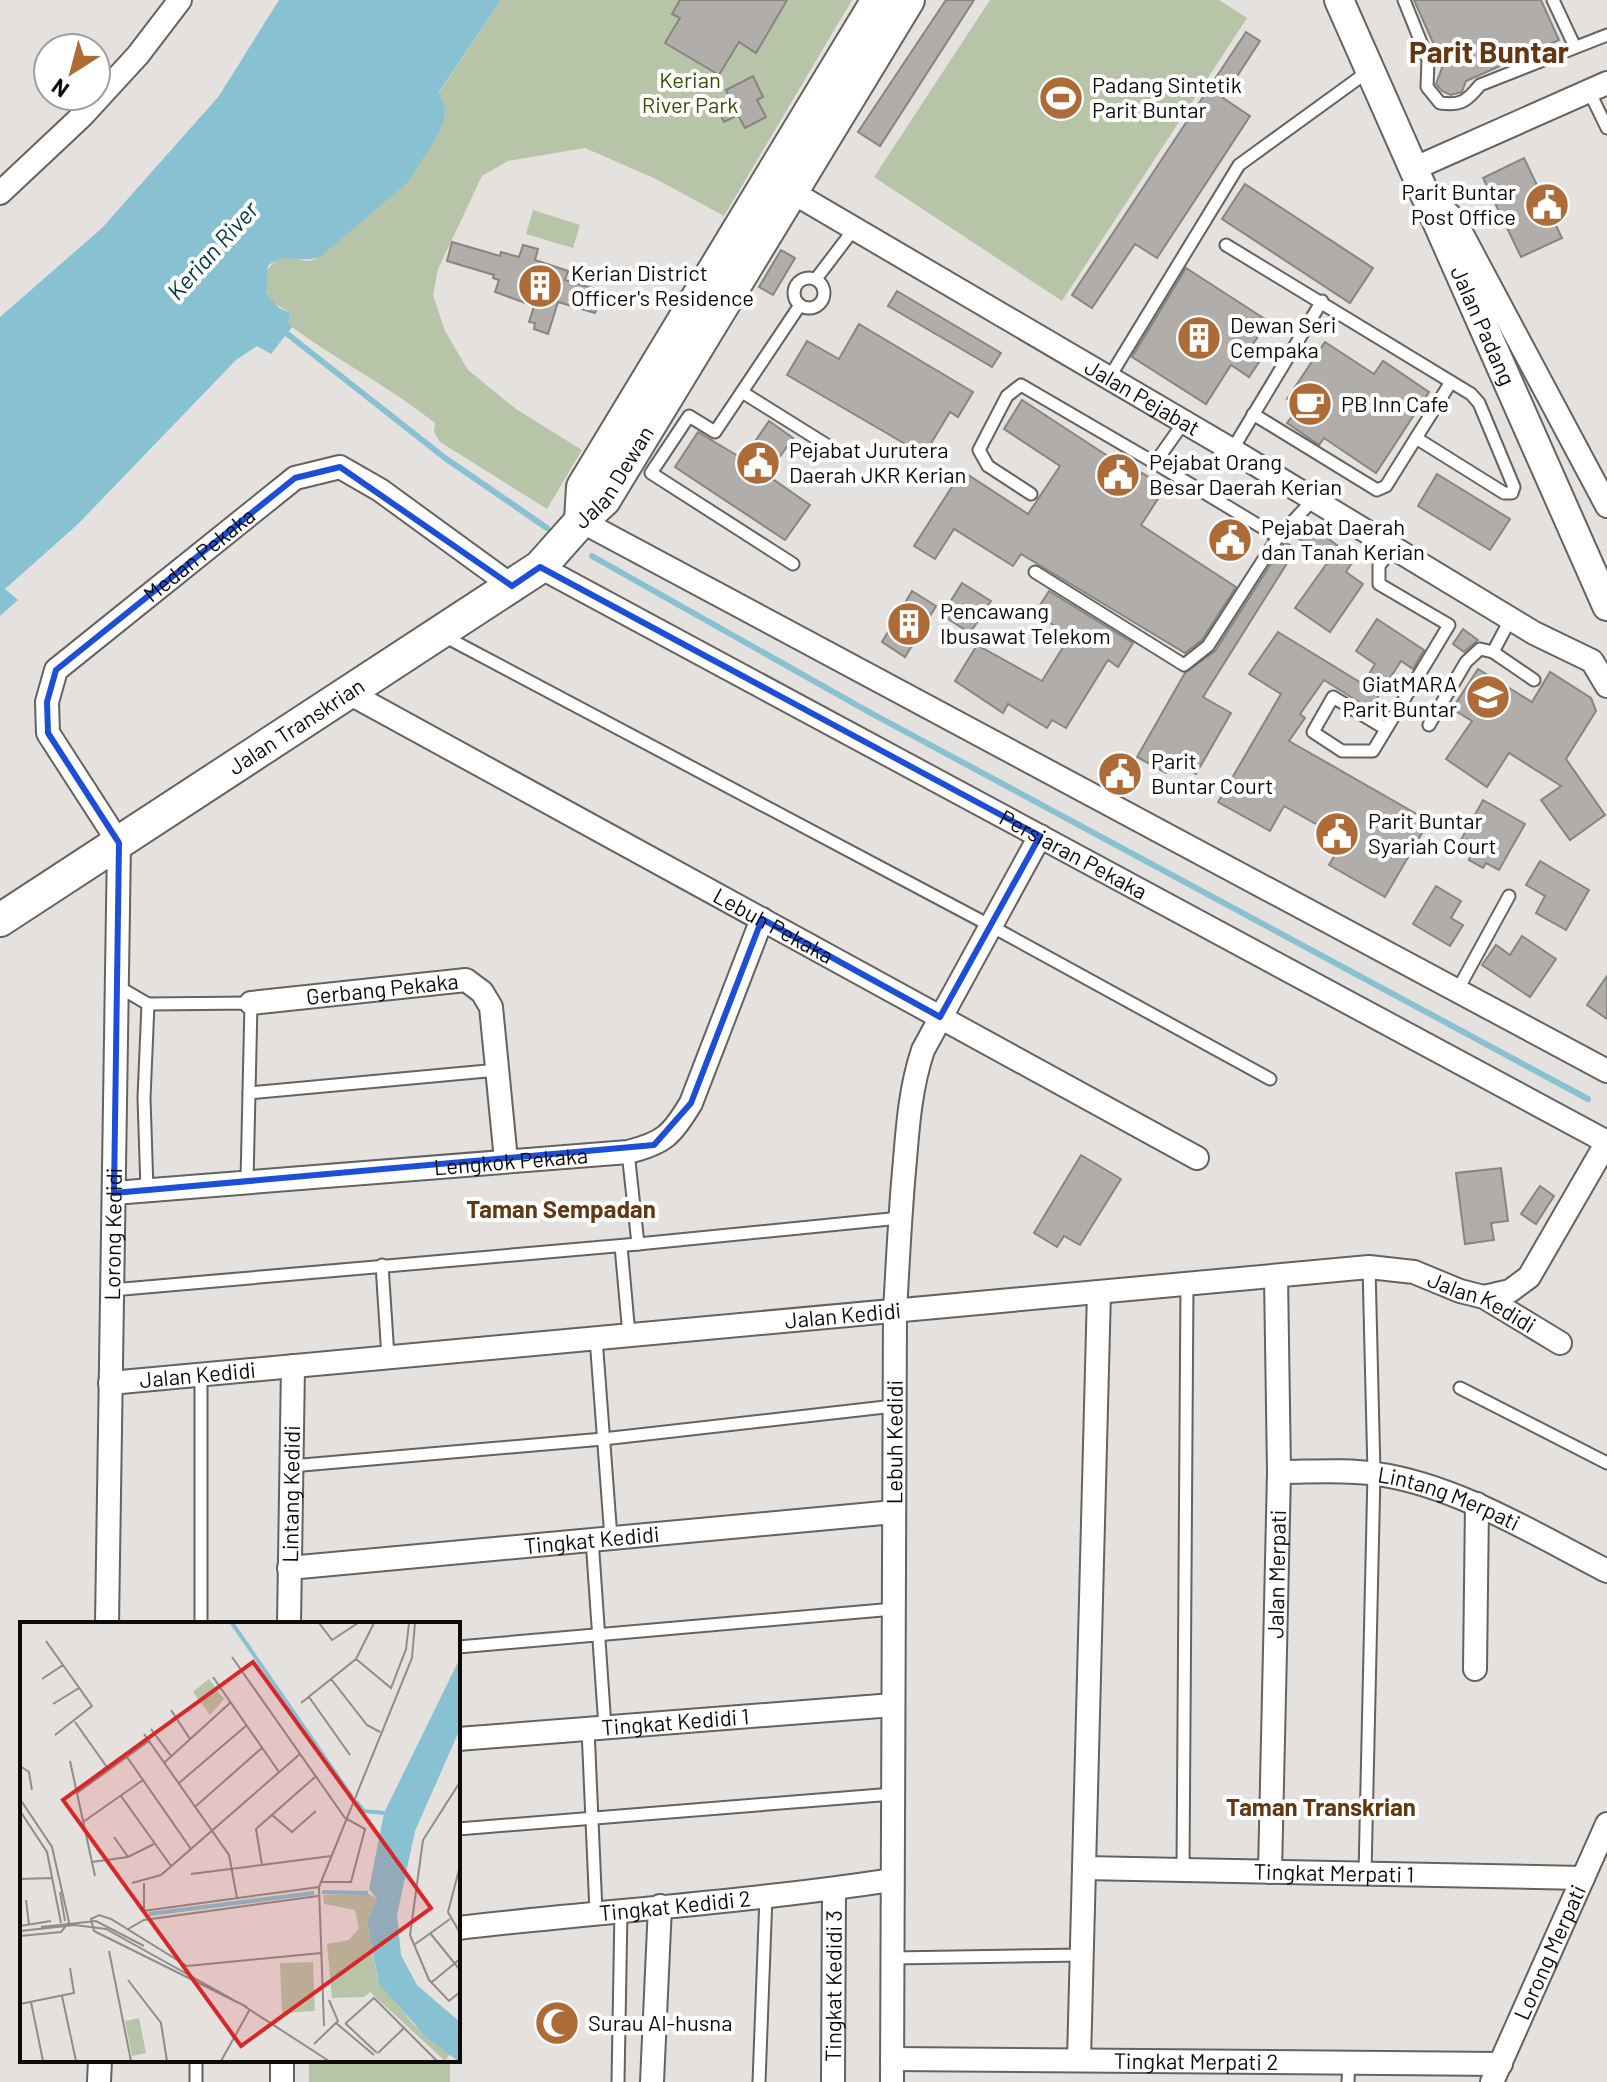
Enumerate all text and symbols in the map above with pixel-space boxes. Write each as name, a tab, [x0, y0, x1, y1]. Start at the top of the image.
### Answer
north arrow	[32, 32, 112, 112]
district label: Parit Buntar	[1409, 33, 1569, 69]
park label: Kerian River Park	[642, 66, 738, 117]
place label: Padang Sintetik Parit Buntar	[1092, 71, 1242, 122]
text: N	[46, 74, 73, 104]
sports icon: Padang Sintetik Parit Buntar	[1037, 74, 1085, 122]
place label: Parit Buntar Post Office	[1401, 178, 1516, 229]
public building icon: Parit Buntar Post Office	[1523, 181, 1571, 229]
water label: Kerian River	[160, 194, 265, 305]
place label: Kerian District Officer's Residence	[571, 259, 754, 310]
building icon: Kerian District Officer's Residence	[516, 262, 564, 310]
street label: Jalan Padang	[1446, 262, 1522, 389]
place label: Dewan Seri Cempaka	[1230, 311, 1336, 362]
building icon: Dewan Seri Cempaka	[1175, 314, 1223, 362]
street label: Jalan Pejabat	[1081, 353, 1205, 440]
cafe icon: PB Inn Cafe	[1286, 380, 1334, 428]
place label: PB Inn Cafe	[1341, 390, 1449, 416]
street label: Jalan Dewan	[568, 421, 658, 533]
place label: Pejabat Jurutera Daerah JKR Kerian	[789, 436, 966, 487]
public building icon: Pejabat Jurutera Daerah JKR Kerian	[734, 439, 782, 487]
place label: Pejabat Orang Besar Daerah Kerian	[1149, 448, 1342, 499]
public building icon: Pejabat Orang Besar Daerah Kerian	[1094, 451, 1142, 499]
street label: Medan Pekaka	[138, 502, 260, 607]
place label: Pejabat Daerah dan Tanah Kerian	[1261, 513, 1425, 564]
public building icon: Pejabat Daerah dan Tanah Kerian	[1206, 516, 1254, 564]
place label: Pencawang Ibusawat Telekom	[940, 597, 1111, 648]
building icon: Pencawang Ibusawat Telekom	[885, 600, 933, 648]
place label: GiatMARA Parit Buntar	[1342, 670, 1457, 721]
street label: Jalan Transkrian	[223, 672, 369, 779]
school or university icon: GiatMARA Parit Buntar	[1464, 673, 1512, 721]
place label: Parit Buntar Court	[1151, 747, 1273, 798]
public building icon: Parit Buntar Court	[1096, 750, 1144, 798]
street label: Persiaran Pekaka	[996, 803, 1152, 904]
place label: Parit Buntar Syariah Court	[1368, 807, 1497, 858]
public building icon: Parit Buntar Syariah Court	[1313, 810, 1361, 858]
street label: Lebuh Pekaka	[709, 881, 838, 968]
street label: Gerbang Pekaka	[305, 967, 460, 1009]
street label: Lengkok Pekaka	[433, 1141, 589, 1179]
street label: Lorong Kedidi	[98, 1168, 126, 1301]
district label: Taman Sempadan	[466, 1194, 656, 1223]
street label: Jalan Kedidi	[1424, 1265, 1541, 1337]
street label: Jalan Kedidi	[784, 1296, 902, 1333]
street label: Jalan Kedidi	[138, 1356, 257, 1392]
street label: Lebuh Kedidi	[880, 1380, 907, 1504]
street label: Lintang Kedidi	[276, 1425, 304, 1563]
street label: Lintang Merpati	[1376, 1460, 1525, 1535]
street label: Jalan Merpati	[1261, 1509, 1290, 1639]
street label: Tingkat Kedidi	[523, 1520, 661, 1558]
inset map	[20, 1622, 460, 2062]
street label: Tingkat Kedidi 1	[600, 1702, 750, 1740]
district label: Taman Transkrian	[1226, 1792, 1416, 1821]
street label: Tingkat Merpati 1	[1254, 1857, 1414, 1887]
street label: Lorong Merpati	[1508, 1880, 1590, 2023]
street label: Tingkat Kedidi 2	[598, 1884, 752, 1925]
street label: Tingkat Kedidi 3	[819, 1910, 846, 2062]
mosque icon: Surau Al-husna	[533, 1999, 581, 2047]
place label: Surau Al-husna	[588, 2009, 732, 2035]
street label: Tingkat Merpati 2	[1114, 2047, 1278, 2074]

